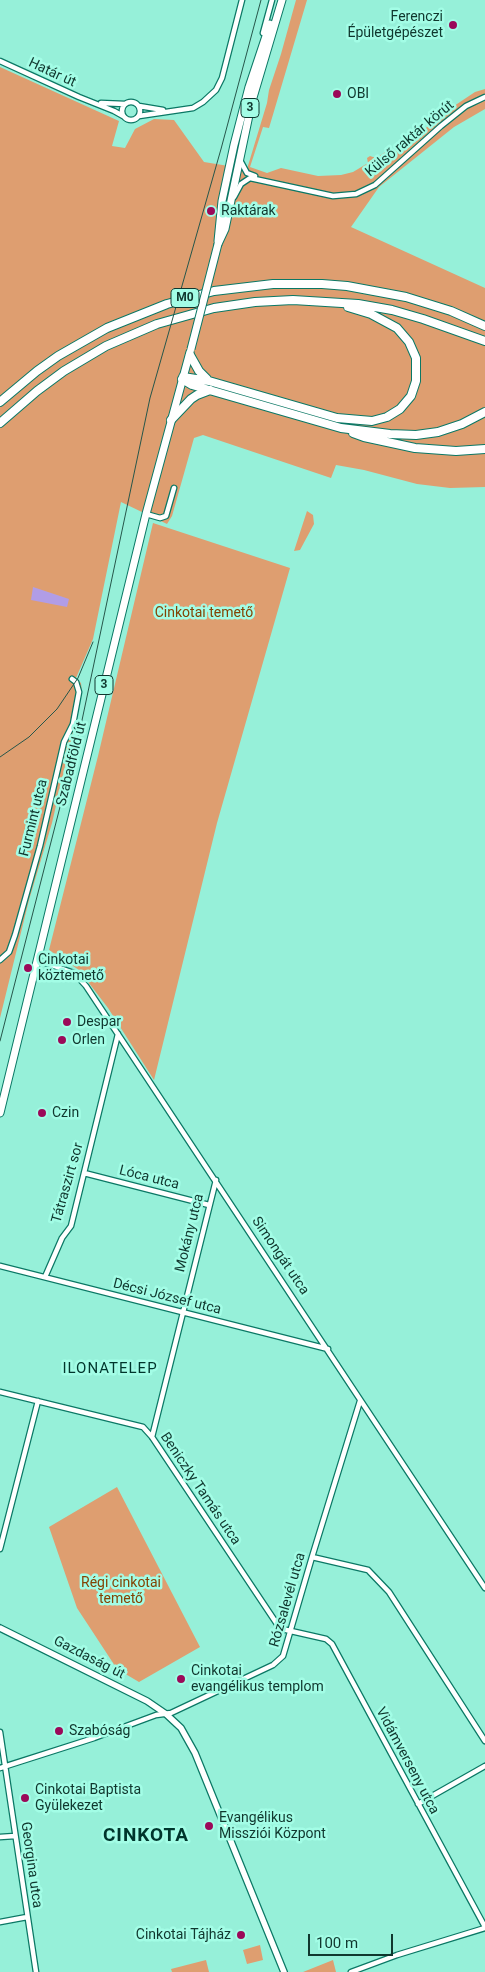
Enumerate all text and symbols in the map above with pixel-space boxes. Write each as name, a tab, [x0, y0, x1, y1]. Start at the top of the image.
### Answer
place label: Ferenczi Épületgépészet	[347, 9, 443, 41]
marker: Ferenczi Épületgépészet	[447, 19, 459, 31]
street label: Határ út	[26, 55, 78, 91]
place label: OBI	[347, 86, 369, 102]
marker: OBI	[331, 88, 343, 100]
street label: Külső raktár körút	[362, 97, 458, 181]
road number: 3	[241, 99, 259, 118]
place label: Raktárak	[221, 203, 276, 219]
marker: Raktárak	[205, 205, 217, 217]
road number: M0	[171, 288, 199, 308]
park label: Cinkotai temető	[155, 605, 253, 621]
road number: 3	[95, 676, 113, 694]
street label: Szabadföld út	[53, 720, 91, 808]
street label: Furmint utca	[16, 778, 52, 858]
place label: Cinkotai köztemető	[38, 952, 104, 984]
marker: Cinkotai köztemető	[22, 962, 34, 974]
place label: Despar	[77, 1014, 121, 1030]
marker: Despar	[61, 1016, 73, 1028]
place label: Orlen	[72, 1032, 105, 1048]
marker: Orlen	[56, 1034, 68, 1046]
place label: Czin	[52, 1105, 79, 1121]
marker: Czin	[36, 1107, 48, 1119]
street label: Tátraszirt sor	[49, 1141, 87, 1225]
street label: Lóca utca	[117, 1162, 181, 1194]
street label: Mokány utca	[172, 1192, 208, 1274]
street label: Simongát utca	[248, 1214, 312, 1298]
street label: Décsi József utca	[111, 1275, 223, 1319]
district label: ILONATELEP	[61, 1360, 159, 1378]
street label: Beniczky Tamás utca	[156, 1430, 244, 1548]
street label: Rózsalevél utca	[267, 1551, 309, 1649]
park label: Régi cinkotai temető	[81, 1575, 161, 1608]
street label: Gazdaság út	[50, 1633, 128, 1683]
place label: Cinkotai evangélikus templom	[191, 1663, 324, 1695]
marker: Cinkotai evangélikus templom	[175, 1673, 187, 1685]
street label: Vidámverseny utca	[372, 1705, 442, 1817]
place label: Szabóság	[69, 1723, 130, 1739]
marker: Szabóság	[53, 1725, 65, 1737]
place label: Cinkotai Baptista Gyülekezet	[35, 1782, 141, 1814]
marker: Cinkotai Baptista Gyülekezet	[19, 1792, 31, 1804]
place label: Evangélikus Missziói Központ	[219, 1810, 326, 1842]
marker: Evangélikus Missziói Központ	[203, 1820, 215, 1832]
street label: Georgina utca	[17, 1821, 45, 1909]
district label: CINKOTA	[102, 1825, 190, 1847]
scale bar	[310, 1924, 395, 1956]
place label: Cinkotai Tájház	[136, 1927, 231, 1943]
marker: Cinkotai Tájház	[235, 1929, 247, 1941]
text: 100 m	[316, 1934, 358, 1952]

